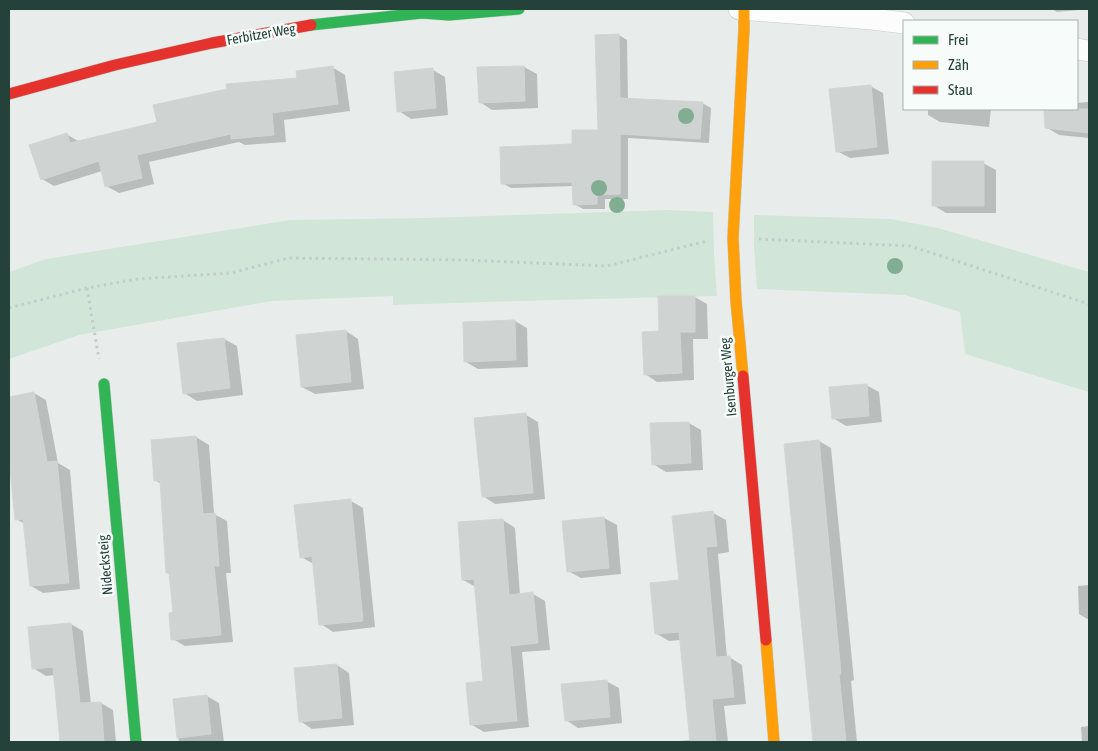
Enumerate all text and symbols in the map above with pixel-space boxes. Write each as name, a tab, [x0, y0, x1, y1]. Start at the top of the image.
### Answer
street label: Ferbitzer Weg	[226, 20, 296, 48]
legend	[903, 20, 1078, 110]
text: Frei	[948, 31, 968, 48]
text: Zäh	[948, 56, 969, 73]
text: Stau	[948, 81, 973, 98]
street label: Isenburger Weg	[717, 337, 739, 417]
street label: Nidecksteig	[94, 534, 116, 596]

